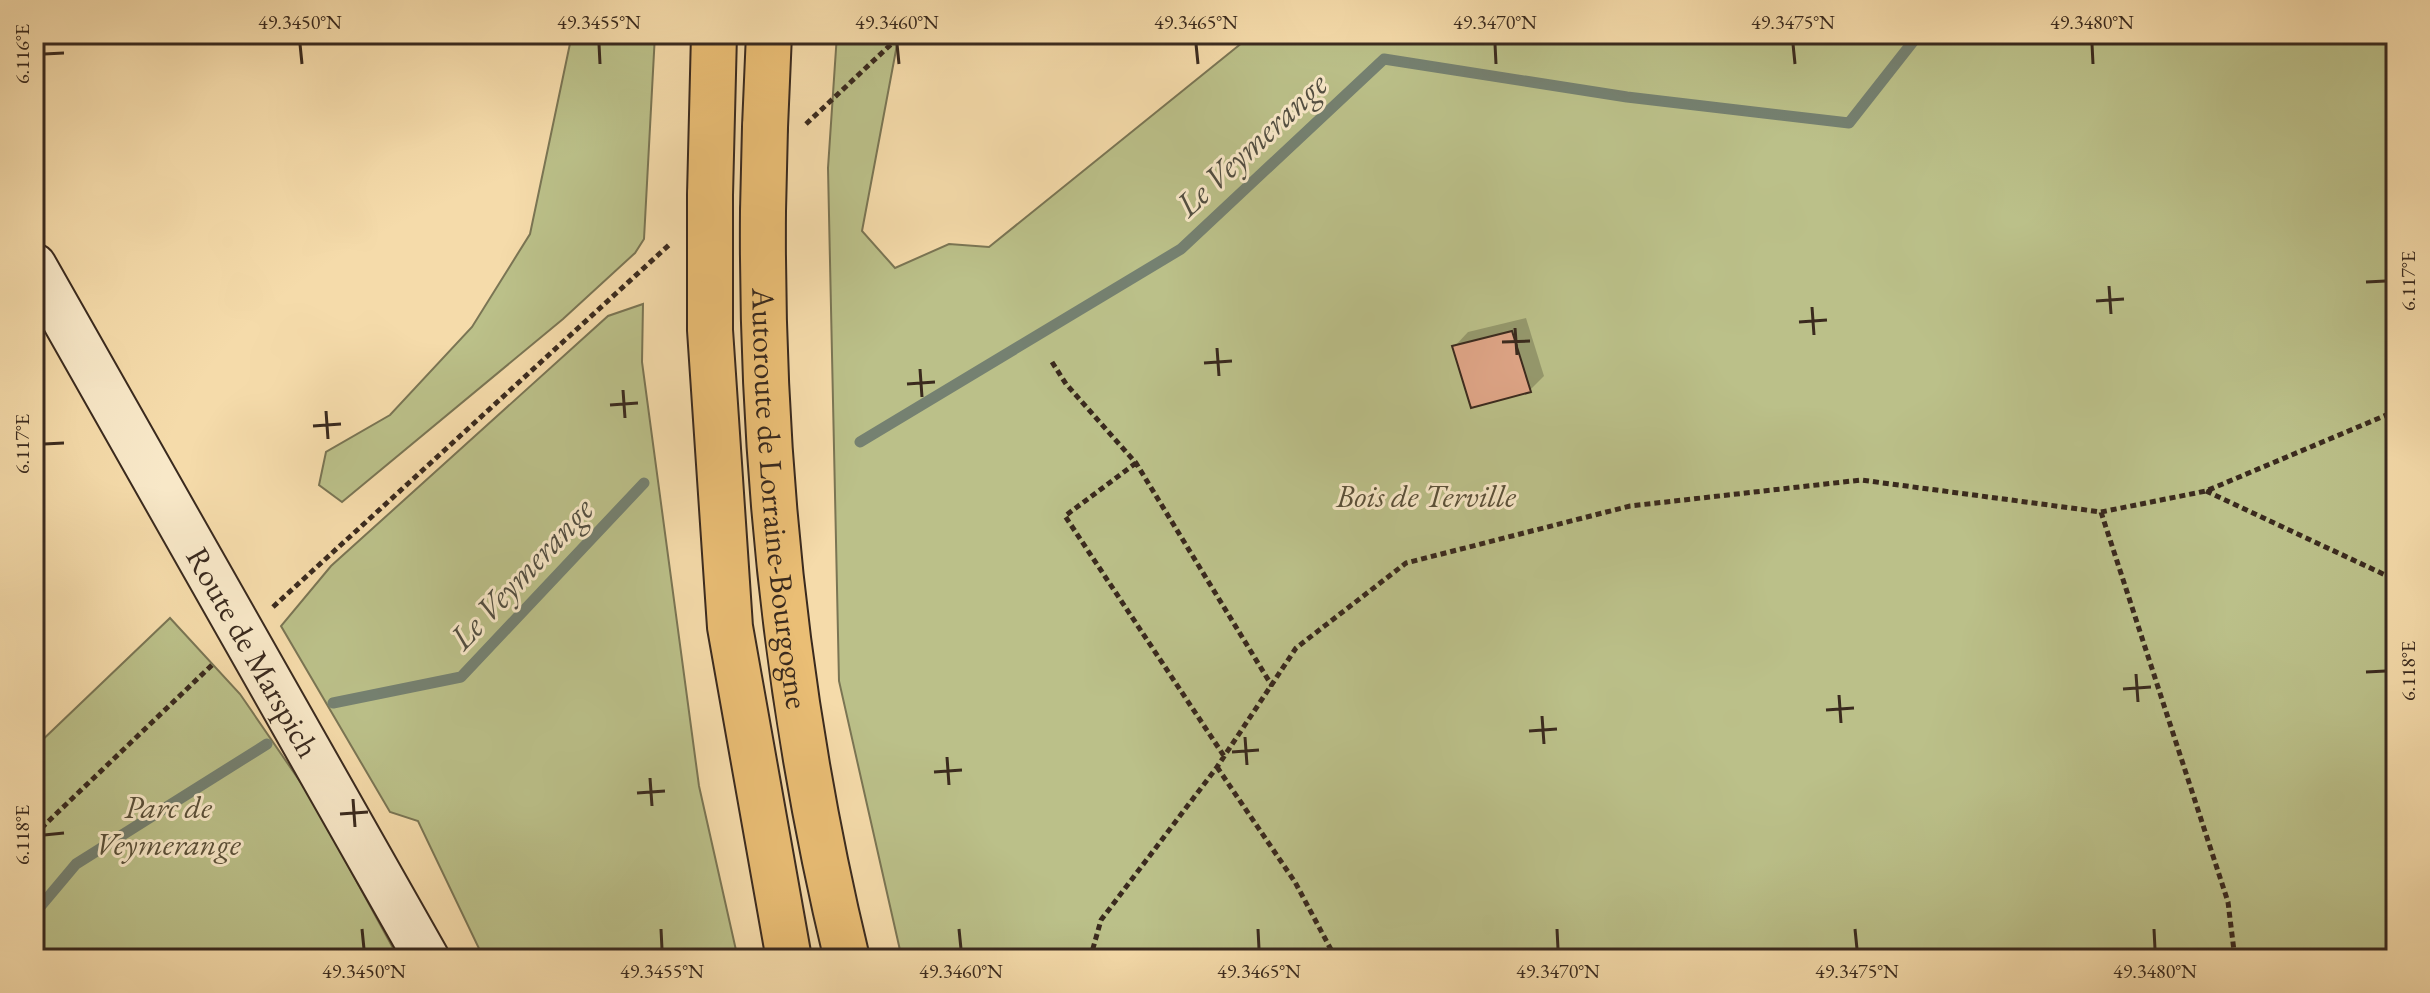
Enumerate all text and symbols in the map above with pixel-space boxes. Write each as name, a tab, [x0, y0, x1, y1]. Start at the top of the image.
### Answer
text: 49.3450°N	[258, 9, 342, 35]
text: 49.3455°N	[557, 9, 641, 35]
text: 49.3460°N	[855, 9, 939, 35]
text: 49.3465°N	[1154, 9, 1238, 35]
text: 49.3470°N	[1453, 9, 1537, 35]
text: 49.3475°N	[1751, 9, 1835, 35]
text: 49.3480°N	[2050, 9, 2134, 35]
text: 6.116°E	[9, 24, 35, 84]
water label: Le Veymerange	[1165, 62, 1337, 226]
text: 6.117°E	[2395, 251, 2421, 311]
street label: Autoroute de Lorraine-Bourgogne	[742, 286, 819, 712]
text: 6.117°E	[9, 414, 35, 474]
park label: Bois de Terville	[1335, 475, 1517, 517]
water label: Le Veymerange	[439, 487, 603, 659]
street label: Route de Marspich	[177, 539, 329, 765]
text: 6.118°E	[2395, 641, 2421, 701]
park label: Parc de Veymerange	[95, 786, 242, 865]
text: 6.118°E	[9, 805, 35, 865]
text: 49.3450°N	[322, 958, 406, 984]
text: 49.3455°N	[620, 958, 704, 984]
text: 49.3460°N	[919, 958, 1003, 984]
text: 49.3465°N	[1217, 958, 1301, 984]
text: 49.3470°N	[1516, 958, 1600, 984]
text: 49.3475°N	[1815, 958, 1899, 984]
text: 49.3480°N	[2113, 958, 2197, 984]

